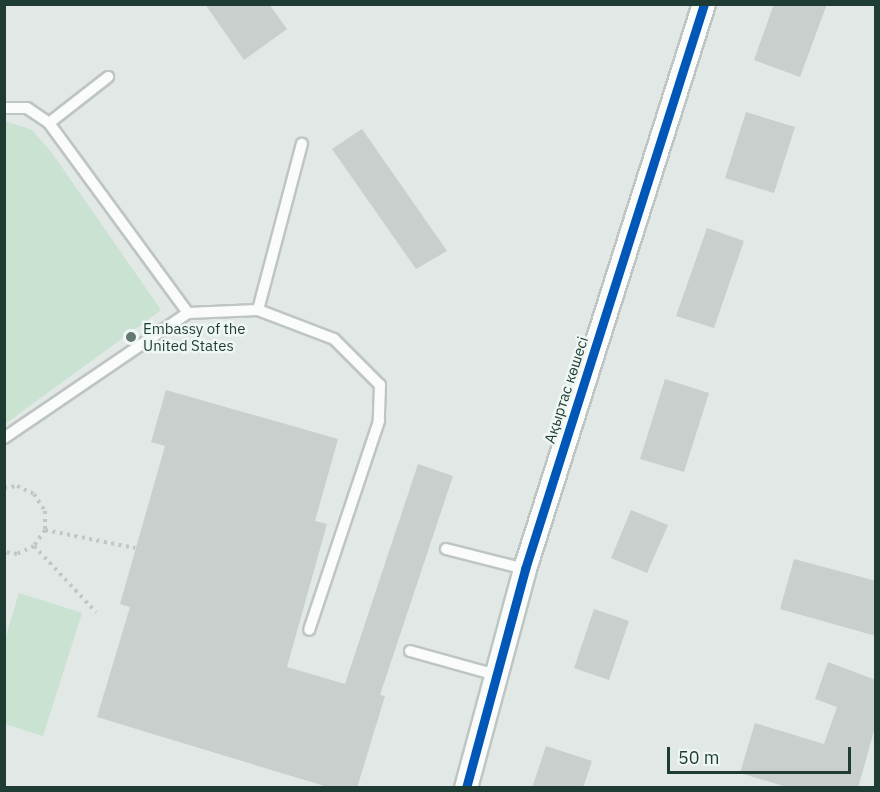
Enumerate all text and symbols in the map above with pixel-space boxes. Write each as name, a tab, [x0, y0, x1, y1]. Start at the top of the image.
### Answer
place label: Embassy of the United States	[143, 319, 246, 354]
marker: Embassy of the United States	[124, 330, 138, 344]
street label: Ақыртас көшесі	[540, 334, 592, 446]
scale bar	[670, 735, 854, 773]
text: 50 m	[678, 746, 720, 769]

